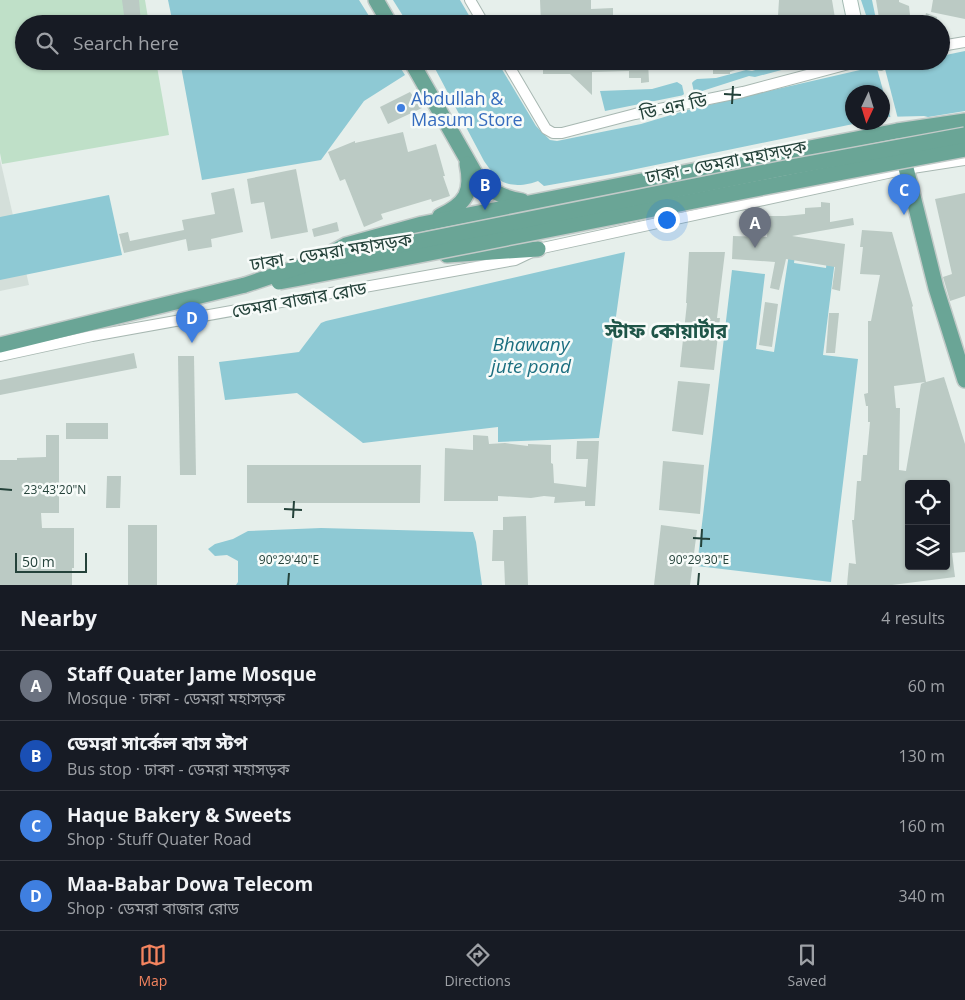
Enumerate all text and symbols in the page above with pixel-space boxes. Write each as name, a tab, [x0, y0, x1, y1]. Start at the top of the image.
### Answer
search box	[15, 15, 950, 70]
icon: search	[33, 29, 61, 57]
text: Search here	[73, 30, 179, 56]
north arrow	[845, 85, 890, 130]
place label: Abdullah & Masum Store	[411, 86, 523, 131]
street label: ডি এন ডি	[636, 87, 709, 125]
marker: Abdullah & Masum Store	[395, 102, 407, 114]
street label: ঢাকা - ডেমরা মহাসড়ক	[642, 134, 809, 189]
pin: B	[469, 169, 501, 210]
pin: C	[888, 174, 920, 215]
your location	[654, 207, 680, 233]
pin: A	[739, 207, 771, 248]
street label: ঢাকা - ডেমরা মহাসড়ক	[247, 226, 414, 276]
street label: ডেমরা বাজার রোড	[230, 275, 369, 323]
pin: D	[176, 302, 208, 343]
district label: স্টাফ কোয়ার্টার	[604, 317, 728, 344]
water label: Bhawany jute pond	[488, 331, 572, 379]
map controls	[905, 480, 950, 570]
button: locate	[905, 480, 950, 525]
text: 23°43'20"N	[24, 481, 86, 498]
button: layers	[905, 525, 950, 570]
scale bar	[15, 550, 88, 573]
text: 90°29'40"E	[259, 551, 319, 568]
text: 90°29'30"E	[669, 551, 729, 568]
text: 50 m	[22, 552, 55, 571]
text: Nearby	[20, 604, 97, 632]
text: 4 results	[881, 607, 945, 629]
text: Staff Quater Jame Mosque	[67, 661, 316, 687]
text: A	[30, 675, 42, 697]
text: 60 m	[908, 675, 945, 697]
text: Mosque · ঢাকা - ডেমরা মহাসড়ক	[67, 687, 285, 709]
text: ডেমরা সার্কেল বাস স্টপ	[67, 730, 247, 756]
text: B	[31, 745, 41, 767]
text: 130 m	[899, 745, 945, 767]
text: Bus stop · ঢাকা - ডেমরা মহাসড়ক	[67, 758, 290, 780]
text: Haque Bakery & Sweets	[67, 802, 291, 828]
text: C	[31, 815, 41, 837]
text: 160 m	[899, 815, 945, 837]
text: Shop · Stuff Quater Road	[67, 828, 251, 850]
text: Maa-Babar Dowa Telecom	[67, 871, 313, 897]
text: D	[30, 885, 42, 907]
text: 340 m	[899, 885, 945, 907]
text: Shop · ডেমরা বাজার রোড	[67, 897, 239, 919]
tab: Map	[138, 941, 167, 990]
tab: Directions	[444, 941, 511, 990]
tab: Saved	[788, 941, 826, 990]

